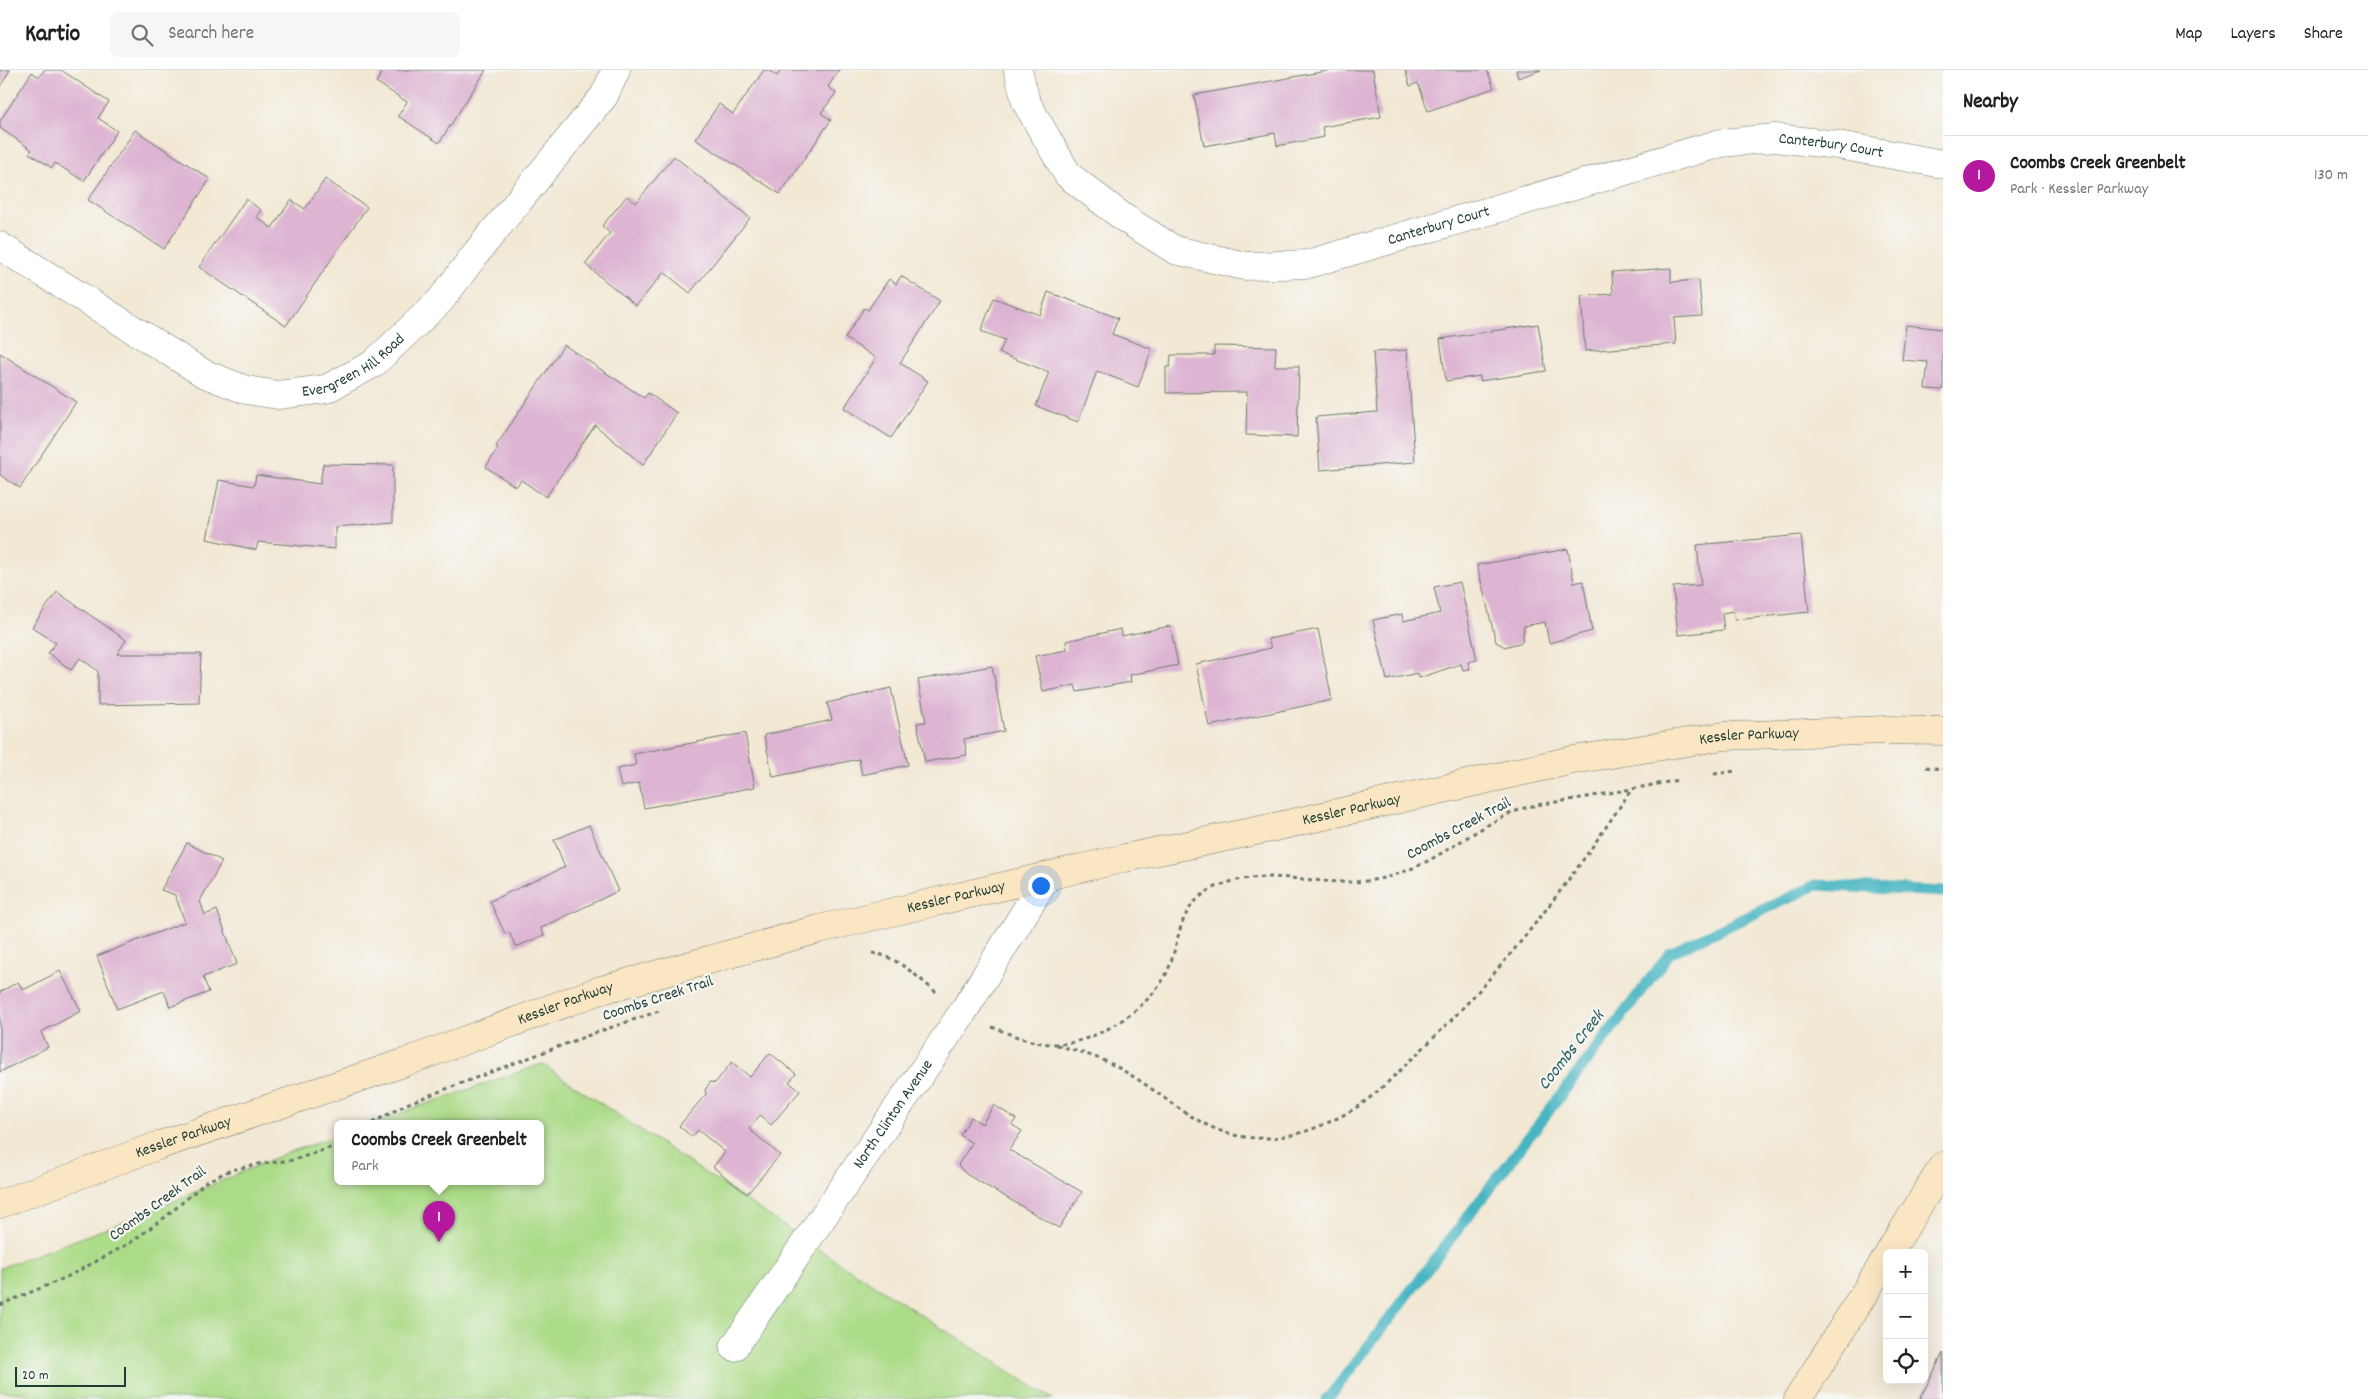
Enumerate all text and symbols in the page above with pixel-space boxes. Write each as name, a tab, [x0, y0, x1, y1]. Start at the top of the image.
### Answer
search box	[110, 12, 460, 57]
text: Kartio	[25, 18, 80, 52]
icon: search	[128, 21, 156, 49]
text: Search here	[168, 21, 254, 48]
text: Map	[2175, 22, 2202, 47]
text: Layers	[2230, 22, 2276, 47]
text: Share	[2304, 22, 2343, 47]
text: Nearby	[1963, 88, 2018, 118]
street label: Canterbury Court	[1778, 127, 1885, 165]
text: Coombs Creek Greenbelt	[2010, 151, 2186, 178]
text: 1	[1977, 164, 1981, 187]
text: 130 m	[2314, 164, 2348, 187]
text: Park · Kessler Parkway	[2010, 178, 2148, 201]
street label: Canterbury Court	[1385, 200, 1493, 252]
street label: Evergreen Hill Road	[301, 328, 410, 403]
street label: Kessler Parkway	[1698, 722, 1800, 751]
street label: Kessler Parkway	[1300, 787, 1403, 832]
street label: Coombs Creek Trail	[1403, 792, 1515, 866]
your location	[1028, 873, 1054, 899]
street label: Kessler Parkway	[905, 875, 1008, 920]
street label: Coombs Creek Trail	[600, 970, 717, 1028]
street label: Kessler Parkway	[514, 976, 616, 1031]
water label: Coombs Creek	[1533, 1004, 1612, 1096]
street label: North Clinton Avenue	[848, 1055, 939, 1173]
street label: Kessler Parkway	[132, 1110, 235, 1165]
popup	[334, 1120, 544, 1185]
text: Coombs Creek Greenbelt	[351, 1128, 527, 1155]
text: Park	[351, 1155, 379, 1178]
street label: Coombs Creek Trail	[105, 1161, 212, 1247]
pin: 1	[423, 1201, 455, 1242]
map controls	[1883, 1249, 1928, 1384]
button: +	[1883, 1249, 1928, 1294]
button: −	[1883, 1294, 1928, 1339]
button: locate	[1883, 1339, 1928, 1384]
scale bar	[15, 1364, 126, 1387]
text: 20 m	[22, 1366, 49, 1386]

